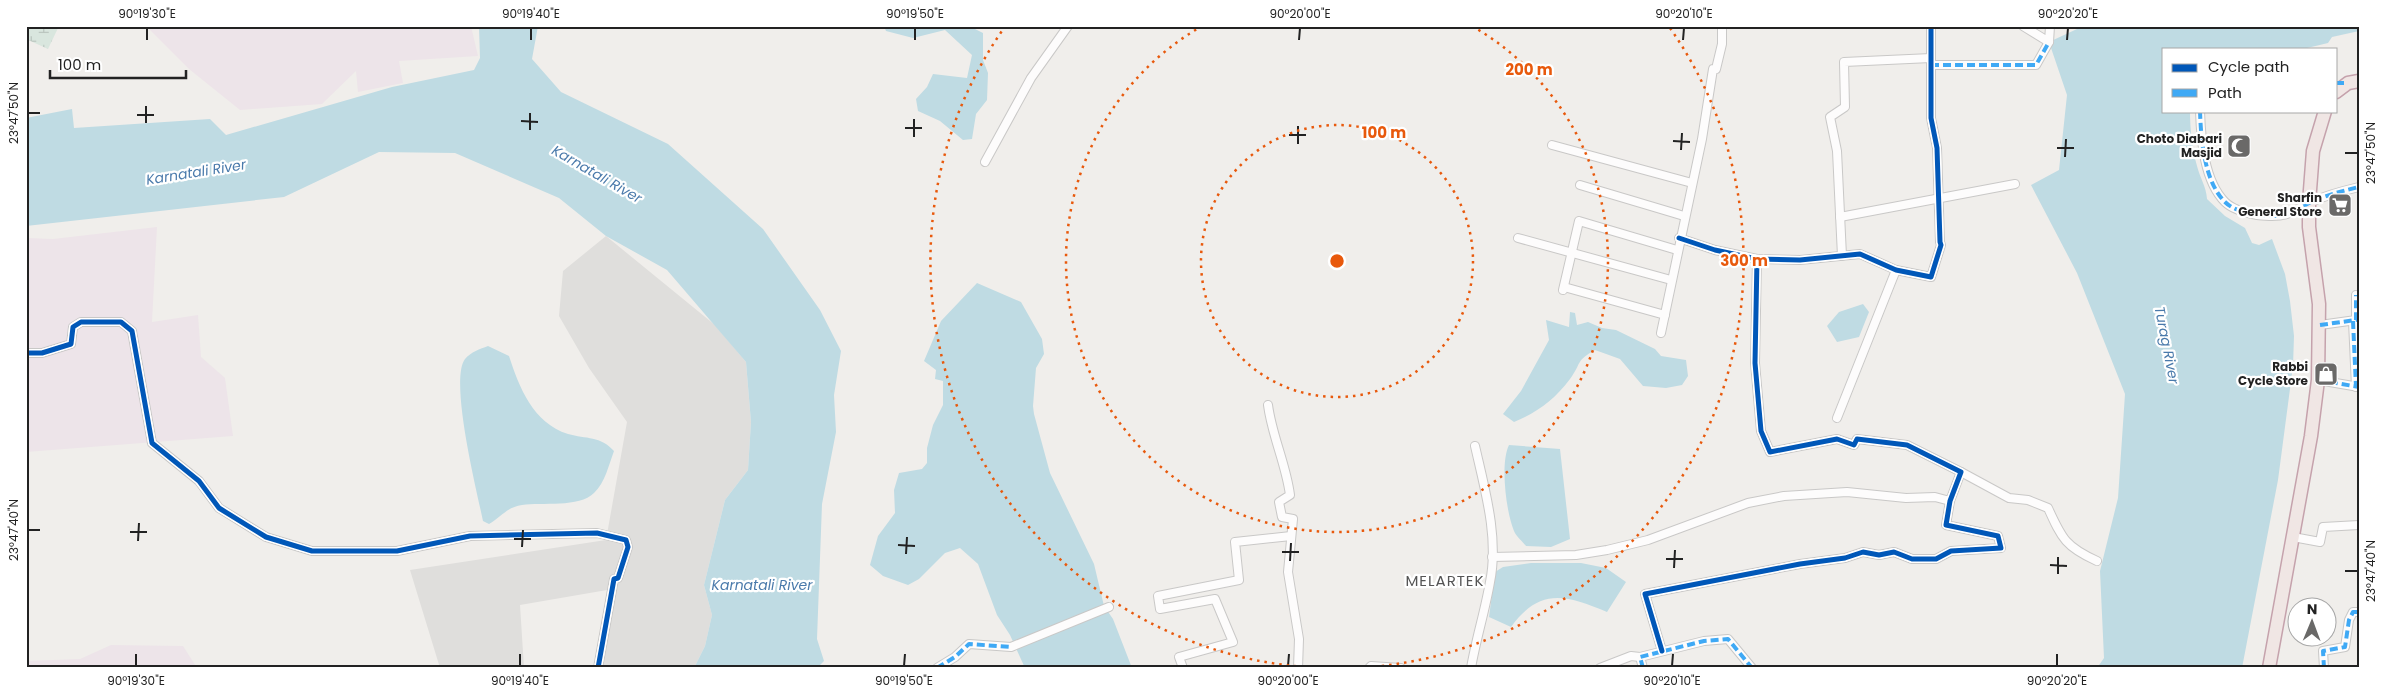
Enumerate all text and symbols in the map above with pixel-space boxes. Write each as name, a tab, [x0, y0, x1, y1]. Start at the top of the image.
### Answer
text: 90°19'30"E	[118, 5, 176, 22]
text: 90°19'40"E	[502, 5, 560, 22]
text: 90°19'50"E	[886, 5, 944, 22]
text: 90°20'00"E	[1269, 5, 1331, 22]
text: 90°20'10"E	[1655, 5, 1713, 22]
text: 90°20'20"E	[2038, 5, 2098, 22]
scale bar	[50, 48, 186, 80]
legend	[2162, 48, 2338, 112]
text: 100 m	[58, 54, 101, 75]
text: Cycle path	[2208, 56, 2289, 77]
text: 200 m	[1505, 59, 1553, 80]
text: 23°47'50"N	[5, 82, 22, 144]
text: Path	[2208, 82, 2242, 103]
text: 100 m	[1362, 122, 1406, 143]
text: 23°47'50"N	[2362, 122, 2379, 184]
place label: Choto Diabari Masjid	[2137, 130, 2222, 161]
mosque icon: Choto Diabari Masjid	[2226, 133, 2252, 159]
water label: Karnatali River	[548, 140, 646, 208]
water label: Karnatali River	[145, 154, 248, 190]
place label: Sharfin General Store	[2238, 189, 2323, 220]
supermarket icon: Sharfin General Store	[2327, 192, 2353, 218]
text: 300 m	[1720, 250, 1768, 271]
centre of rings	[1328, 252, 1346, 270]
water label: Turag River	[2150, 305, 2184, 386]
place label: Rabbi Cycle Store	[2238, 358, 2309, 389]
shop icon: Rabbi Cycle Store	[2313, 361, 2339, 387]
text: 23°47'40"N	[5, 499, 22, 561]
text: 23°47'40"N	[2362, 540, 2379, 602]
district label: MELARTEK	[1405, 570, 1485, 591]
water label: Karnatali River	[712, 575, 813, 595]
north arrow	[2288, 596, 2338, 646]
text: N	[2307, 599, 2318, 619]
text: 90°19'30"E	[107, 672, 165, 689]
text: 90°19'40"E	[491, 672, 549, 689]
text: 90°19'50"E	[875, 672, 933, 689]
text: 90°20'00"E	[1257, 672, 1319, 689]
text: 90°20'10"E	[1643, 672, 1701, 689]
text: 90°20'20"E	[2027, 672, 2087, 689]

